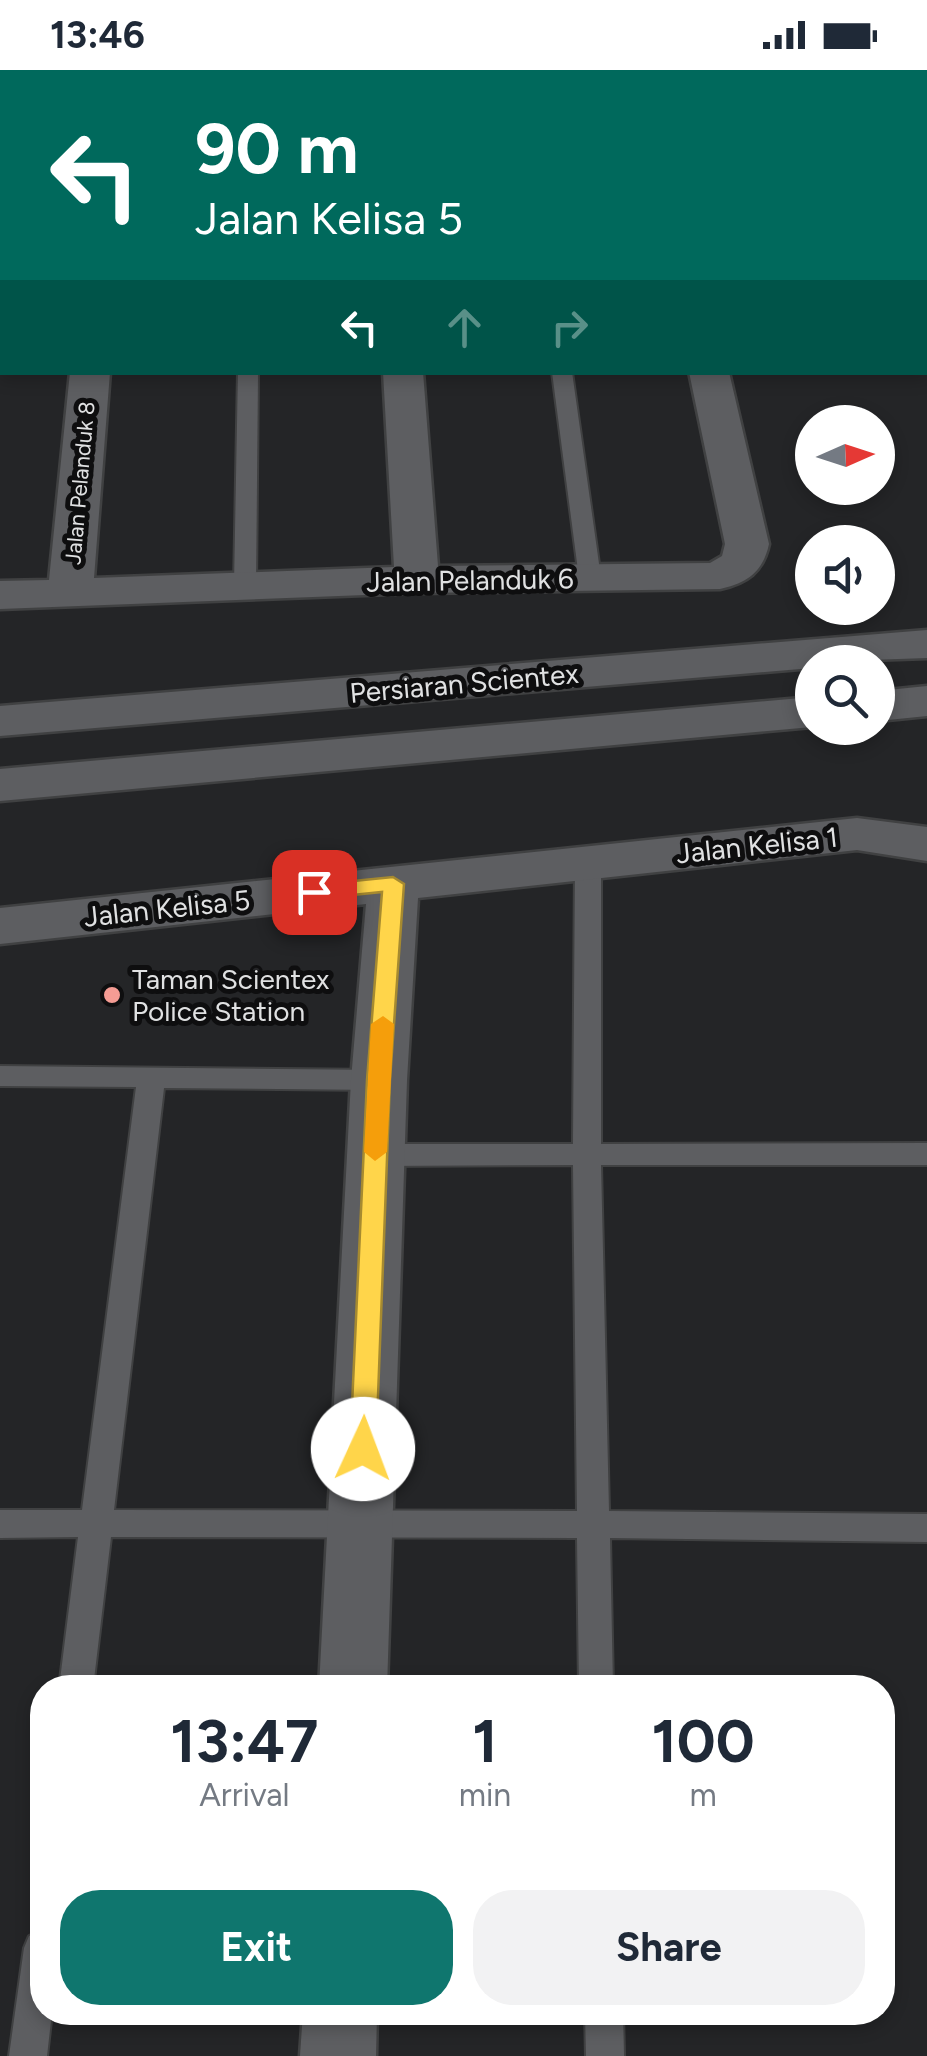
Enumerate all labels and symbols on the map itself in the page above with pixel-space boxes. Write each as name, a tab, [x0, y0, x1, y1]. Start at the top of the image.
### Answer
street label: Jalan Pelanduk 8	[59, 400, 101, 566]
north arrow	[795, 405, 895, 505]
street label: Jalan Pelanduk 6	[366, 561, 574, 599]
street label: Persiaran Scientex	[348, 656, 580, 710]
street label: Jalan Kelisa 1	[675, 820, 839, 870]
pin	[272, 850, 357, 935]
street label: Jalan Kelisa 5	[82, 882, 252, 934]
place label: Taman Scientex Police Station	[132, 962, 330, 1028]
marker: Taman Scientex Police Station	[101, 984, 123, 1006]
position arrow	[311, 1397, 415, 1501]

